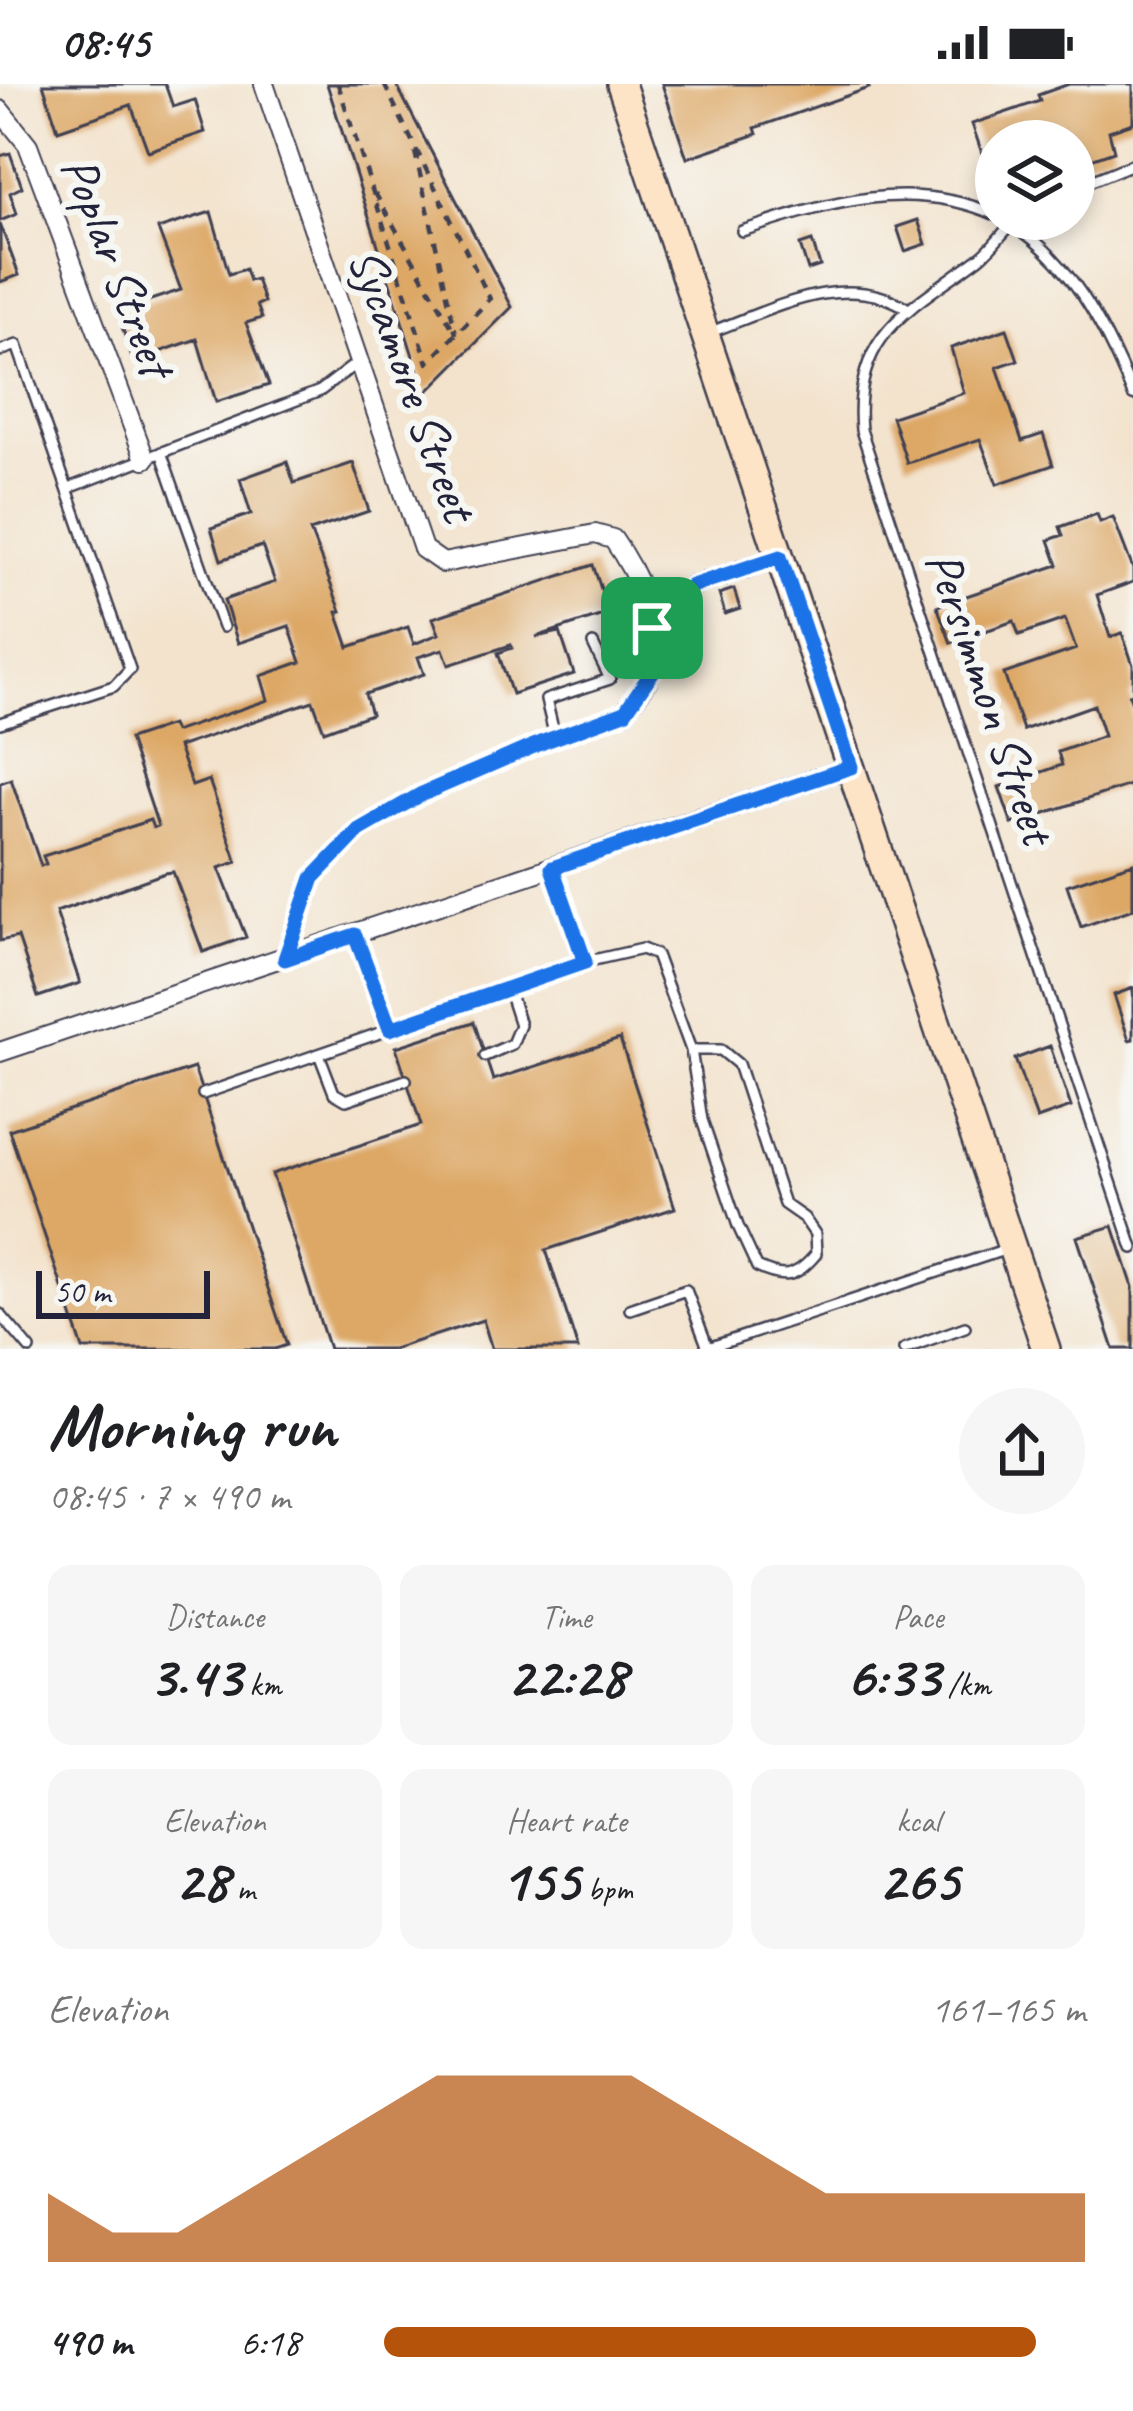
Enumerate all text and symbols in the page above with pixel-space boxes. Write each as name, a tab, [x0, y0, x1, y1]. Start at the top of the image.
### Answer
text: 08:45	[60, 14, 149, 71]
map controls	[975, 120, 1095, 240]
button: layers	[975, 120, 1095, 240]
street label: Poplar Street	[47, 147, 191, 391]
street label: Sycamore Street	[334, 239, 494, 534]
street label: Persimmon Street	[911, 542, 1073, 856]
pin	[601, 577, 703, 679]
icon: arrive	[619, 595, 685, 661]
scale bar	[36, 1265, 210, 1318]
text: 50 m	[54, 1271, 110, 1313]
text: Morning run	[48, 1385, 336, 1468]
button: share	[959, 1388, 1085, 1514]
text: 08:45 · 7 × 490 m	[48, 1472, 290, 1521]
text: Distance	[166, 1596, 264, 1638]
text: Time	[541, 1596, 592, 1638]
text: Pace	[893, 1596, 944, 1638]
text: 3.43	[148, 1638, 241, 1714]
text: 22:28	[507, 1638, 626, 1714]
text: 6:33	[846, 1638, 940, 1714]
text: km	[241, 1664, 281, 1706]
text: /km	[940, 1664, 991, 1706]
text: Elevation	[164, 1800, 266, 1842]
text: Heart rate	[506, 1800, 627, 1842]
text: kcal	[896, 1800, 940, 1842]
text: 28	[175, 1842, 229, 1918]
text: 155	[500, 1842, 579, 1918]
text: 265	[878, 1842, 959, 1918]
text: m	[229, 1868, 255, 1910]
text: bpm	[579, 1868, 633, 1910]
text: Elevation	[48, 1985, 168, 2034]
text: 161–165 m	[931, 1985, 1085, 2034]
text: 490 m	[48, 2318, 132, 2367]
text: 6:18	[240, 2318, 300, 2367]

